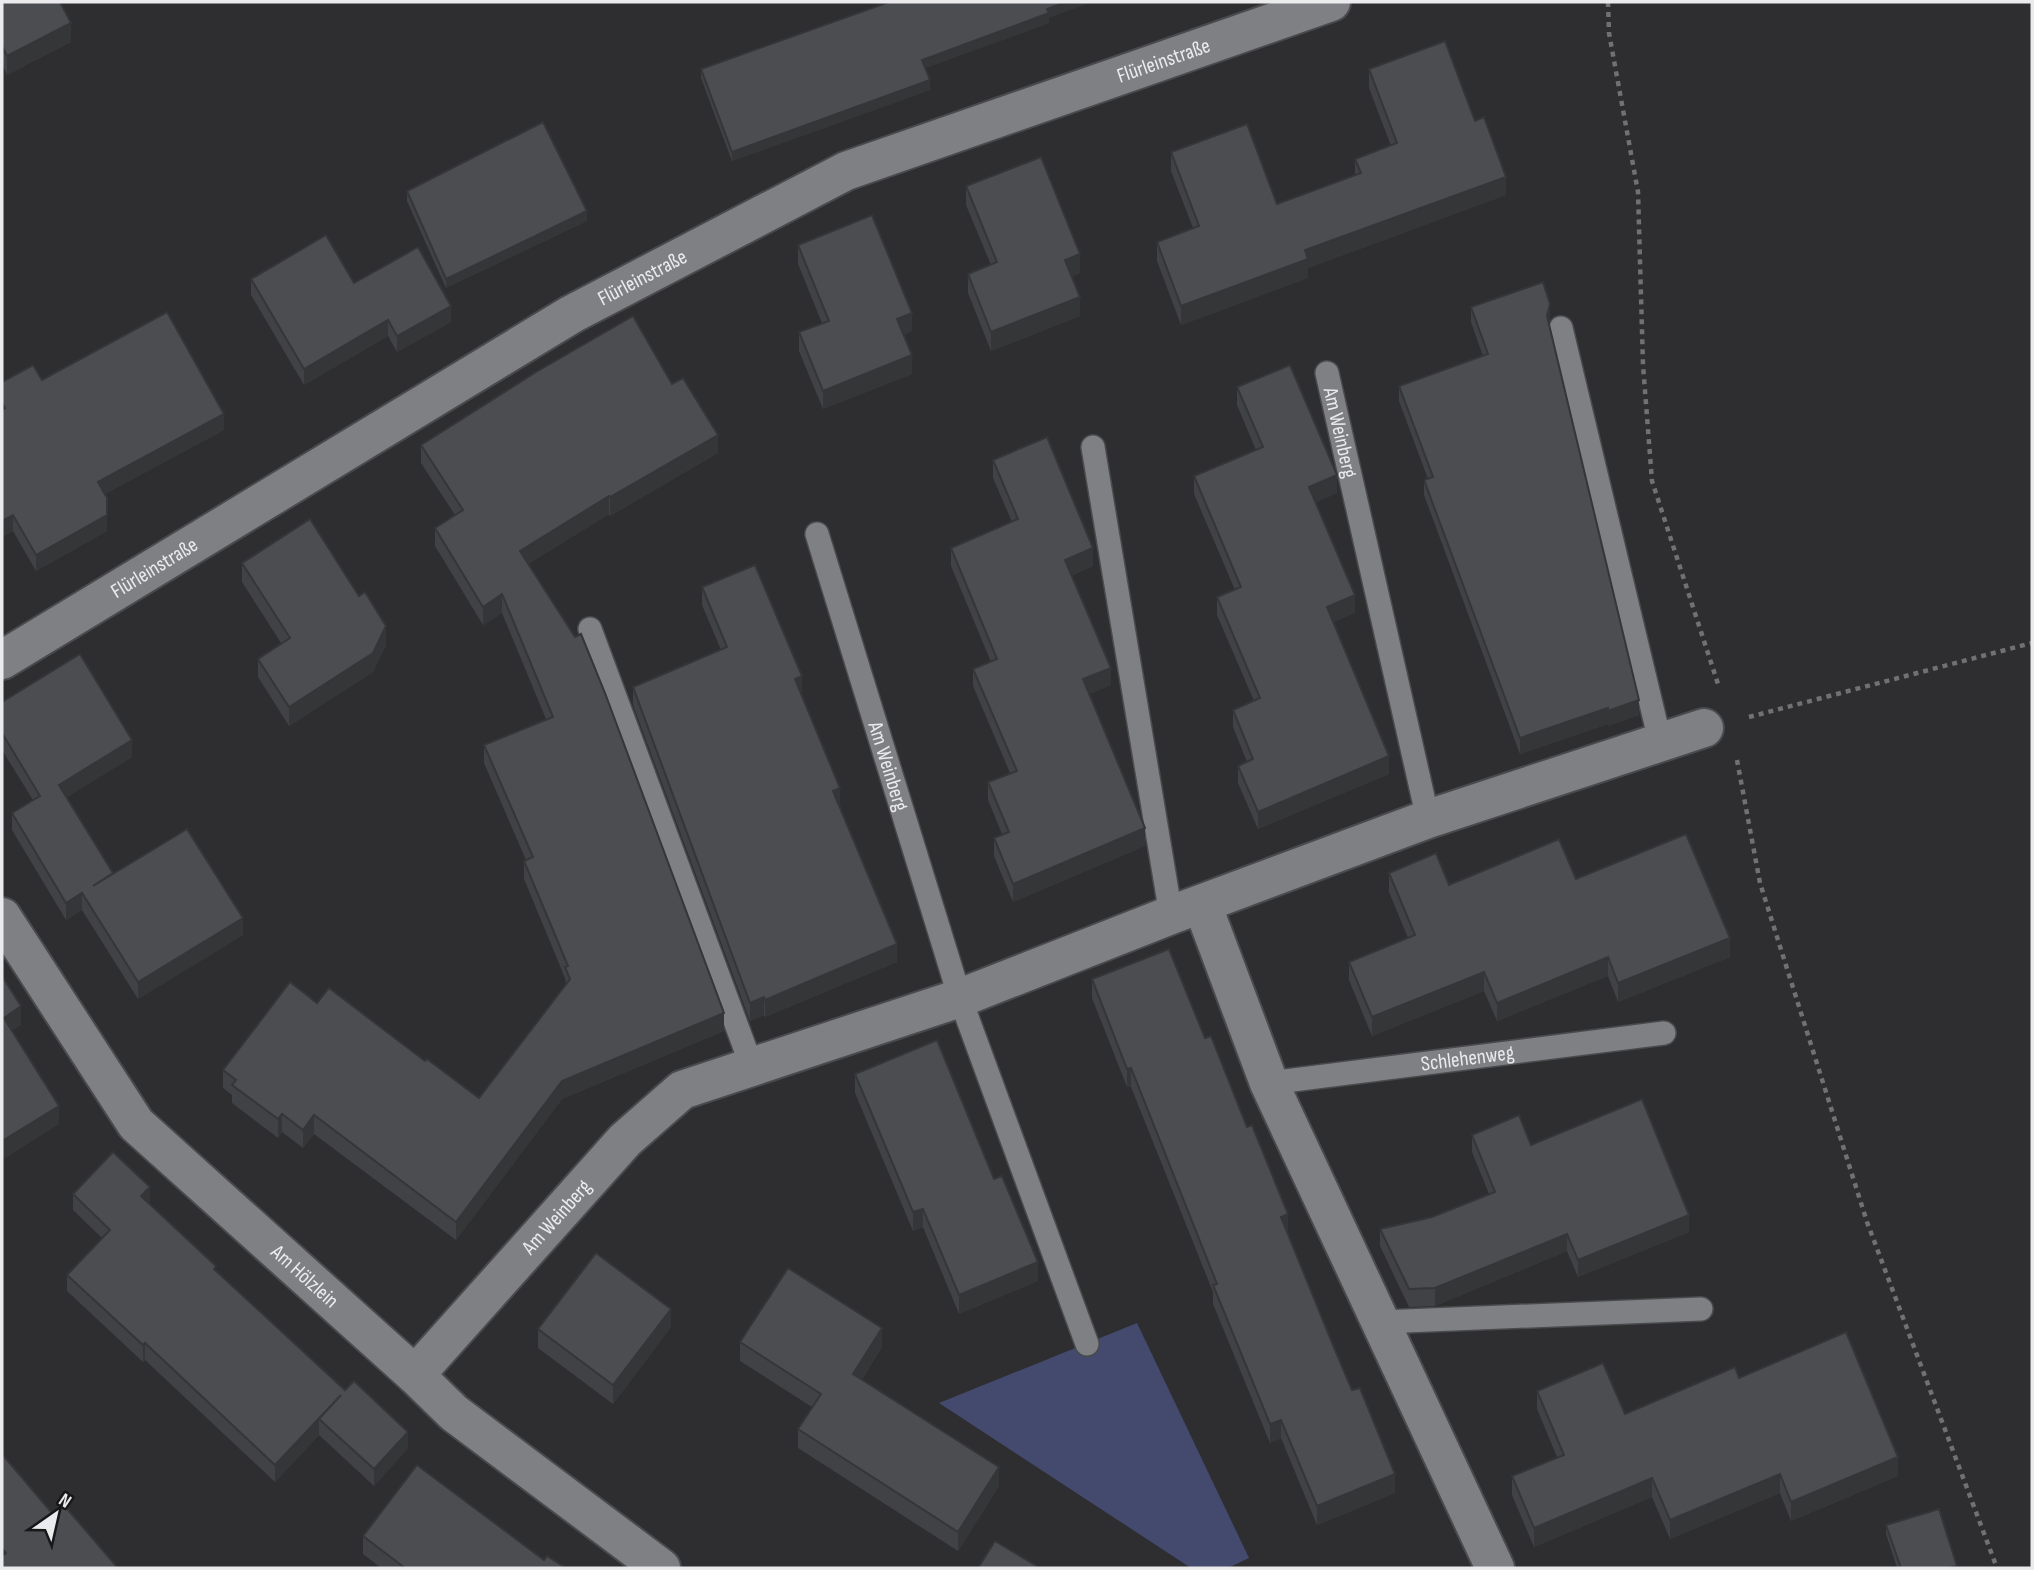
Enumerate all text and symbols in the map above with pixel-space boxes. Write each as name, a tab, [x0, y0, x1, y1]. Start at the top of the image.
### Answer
street label: Flürleinstraße	[1114, 33, 1213, 88]
street label: Flürleinstraße	[593, 244, 691, 311]
street label: Am Weinberg	[1318, 384, 1363, 480]
street label: Flürleinstraße	[106, 532, 202, 603]
street label: Am Weinberg	[863, 718, 914, 814]
street label: Schlehenweg	[1419, 1040, 1515, 1076]
street label: Am Weinberg	[516, 1174, 596, 1260]
street label: Am Hölzlein	[265, 1239, 344, 1313]
north arrow	[21, 1479, 91, 1549]
text: N	[54, 1489, 75, 1514]

